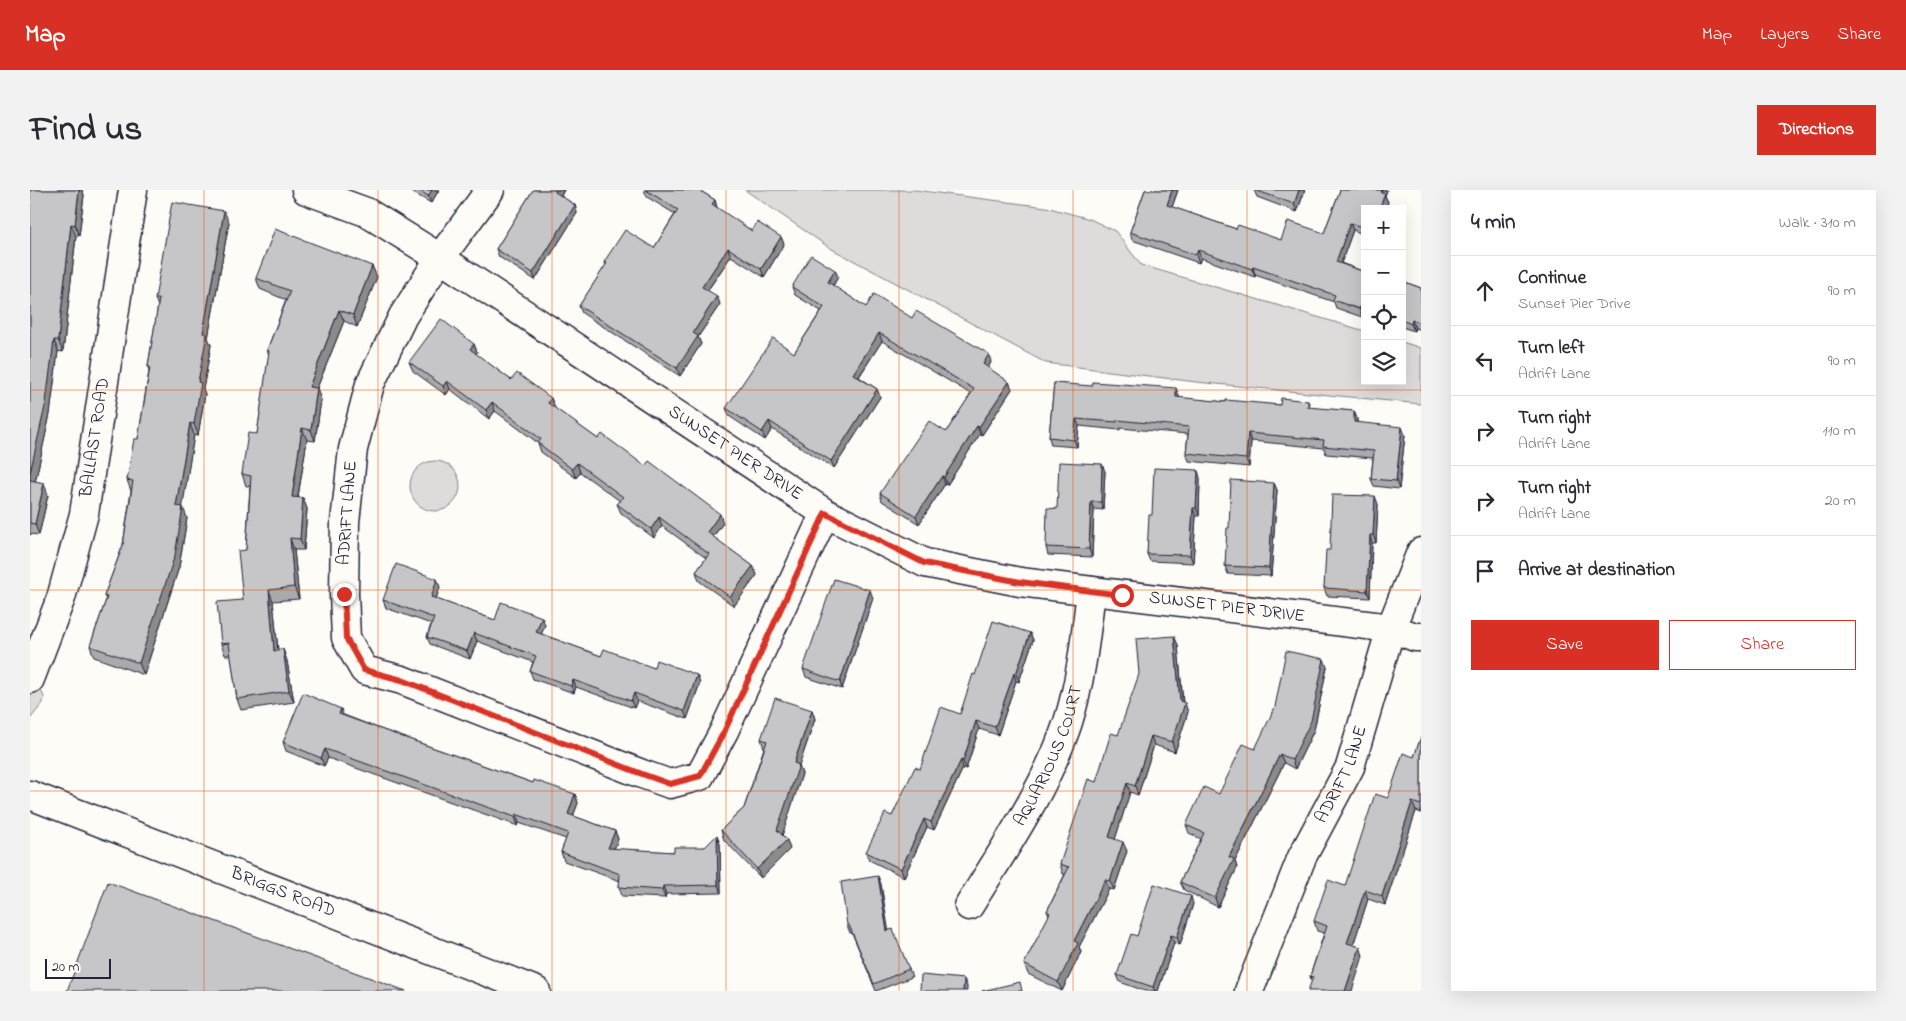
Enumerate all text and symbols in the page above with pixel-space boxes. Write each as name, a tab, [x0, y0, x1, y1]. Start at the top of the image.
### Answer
text: Map	[25, 18, 66, 53]
text: Map	[1702, 22, 1732, 48]
text: Layers	[1760, 22, 1810, 48]
text: Share	[1838, 22, 1881, 48]
text: Find us	[30, 105, 142, 156]
button: Directions	[1757, 105, 1876, 155]
map controls	[1361, 205, 1406, 385]
button: +	[1361, 205, 1406, 250]
text: 4 min	[1471, 208, 1515, 238]
text: Walk · 310 m	[1779, 211, 1856, 235]
button: −	[1361, 250, 1406, 295]
text: Continue	[1518, 265, 1586, 292]
icon: ahead	[1471, 277, 1499, 305]
text: 90 m	[1828, 279, 1856, 303]
text: Sunset Pier Drive	[1518, 292, 1631, 316]
button: locate	[1361, 295, 1406, 340]
text: Turn left	[1518, 335, 1585, 362]
button: layers	[1361, 340, 1406, 385]
icon: left	[1471, 347, 1499, 375]
text: 90 m	[1828, 349, 1856, 373]
text: Adrift Lane	[1518, 362, 1590, 386]
street label: BALLAST ROAD	[74, 376, 117, 500]
street label: SUNSET PIER DRIVE	[662, 399, 808, 508]
text: Turn right	[1518, 405, 1591, 432]
icon: right	[1471, 417, 1499, 445]
text: 110 m	[1822, 419, 1856, 443]
text: Adrift Lane	[1518, 432, 1590, 456]
street label: ADRIFT LANE	[331, 460, 365, 566]
text: Turn right	[1518, 475, 1591, 502]
icon: right	[1471, 487, 1499, 515]
text: 20 m	[1825, 489, 1856, 513]
text: Adrift Lane	[1518, 502, 1590, 526]
icon: arrive	[1471, 557, 1499, 585]
text: Arrive at destination	[1518, 557, 1675, 584]
route end	[333, 583, 356, 606]
route start	[1111, 584, 1134, 607]
street label: SUNSET PIER DRIVE	[1147, 585, 1307, 630]
button: Save	[1471, 620, 1659, 670]
button: Share	[1669, 620, 1856, 670]
street label: AQUARIOUS COURT	[1008, 683, 1090, 831]
street label: ADRIFT LANE	[1309, 723, 1374, 828]
street label: BRIGGS ROAD	[225, 860, 339, 925]
scale bar	[45, 956, 111, 979]
text: 20 m	[52, 957, 79, 978]

